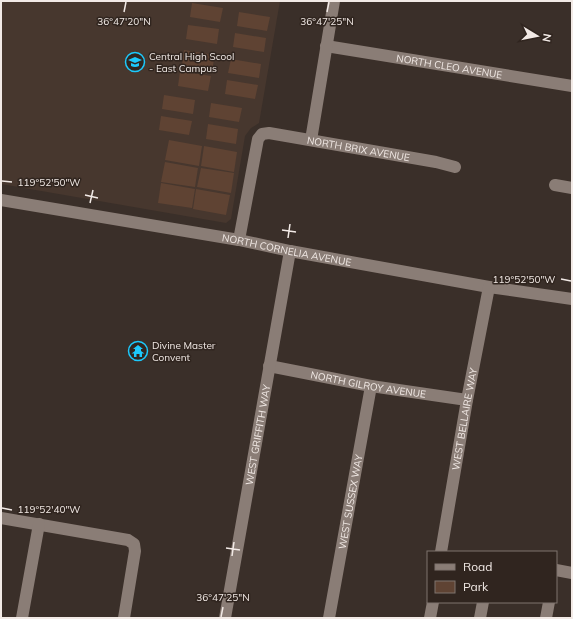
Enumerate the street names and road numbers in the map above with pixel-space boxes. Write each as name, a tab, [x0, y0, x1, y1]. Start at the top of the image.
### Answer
street label: NORTH CLEO AVENUE	[395, 51, 503, 81]
street label: NORTH BRIX AVENUE	[306, 133, 411, 164]
street label: NORTH CORNELIA AVENUE	[221, 231, 352, 268]
street label: WEST BELLAIRE WAY	[449, 366, 480, 471]
street label: NORTH GILROY AVENUE	[310, 368, 427, 400]
street label: WEST GRIFFITH WAY	[242, 383, 273, 486]
street label: WEST SUSSEX WAY	[335, 453, 365, 550]

